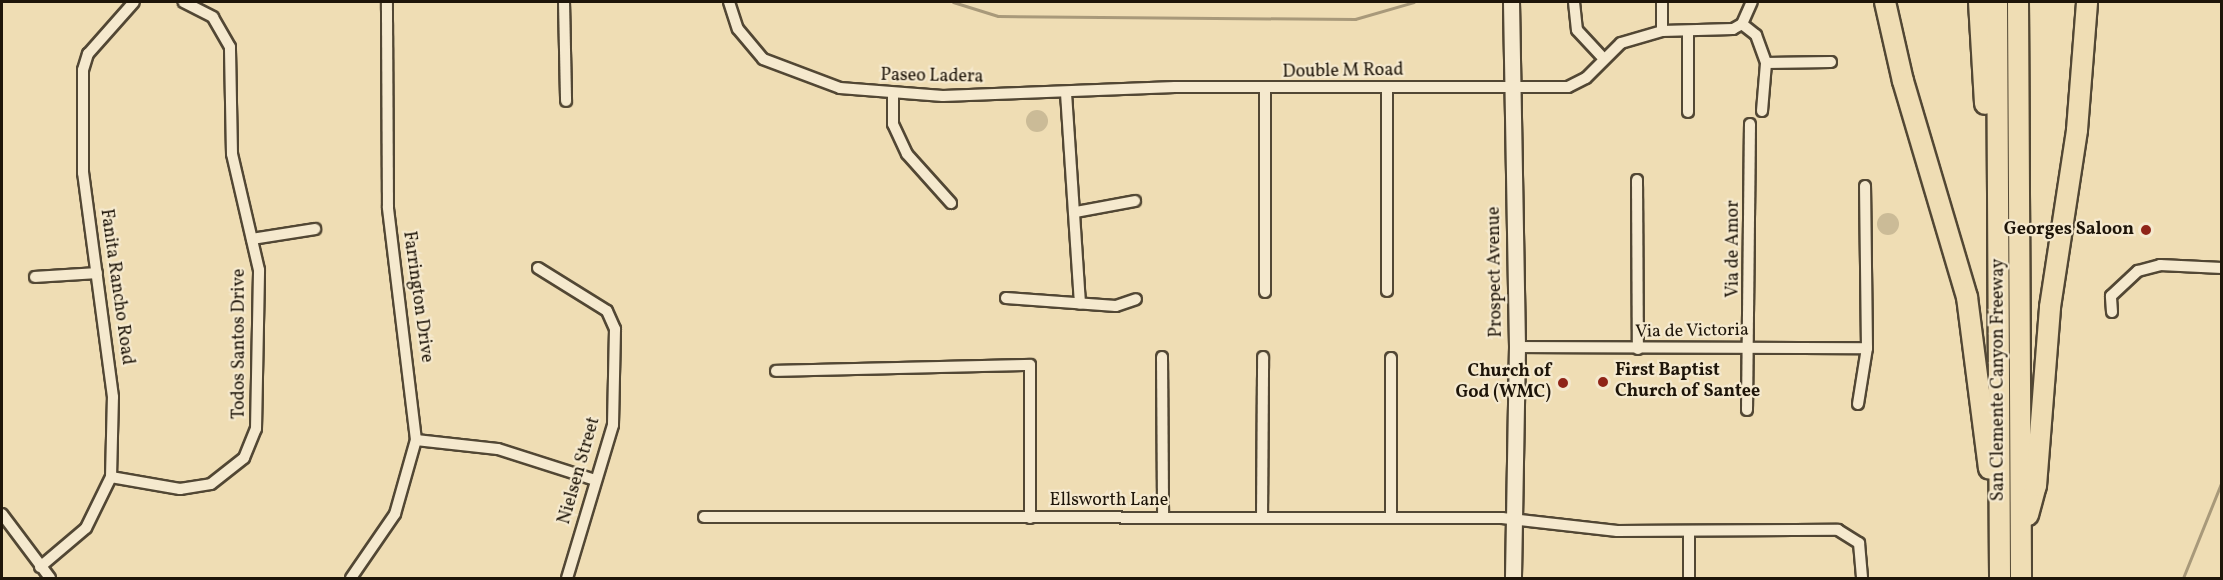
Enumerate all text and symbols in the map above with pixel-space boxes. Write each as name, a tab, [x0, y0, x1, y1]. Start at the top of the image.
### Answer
street label: Double M Road	[1282, 60, 1404, 84]
street label: Paseo Ladera	[880, 65, 984, 89]
street label: Via de Amor	[1723, 200, 1745, 298]
street label: Prospect Avenue	[1484, 206, 1508, 338]
street label: Fanita Rancho Road	[94, 208, 138, 366]
place label: Georges Saloon	[2004, 219, 2134, 241]
marker: Georges Saloon	[2139, 223, 2153, 237]
street label: Farrington Drive	[397, 230, 437, 364]
street label: San Clemente Canyon Freeway	[1988, 259, 2010, 501]
street label: Todos Santos Drive	[229, 269, 251, 419]
street label: Via de Victoria	[1635, 320, 1749, 344]
place label: First Baptist Church of Santee	[1615, 361, 1759, 404]
place label: Church of God (WMC)	[1455, 362, 1551, 404]
marker: First Baptist Church of Santee	[1596, 375, 1610, 389]
marker: Church of God (WMC)	[1556, 376, 1570, 390]
street label: Nielsen Street	[554, 415, 606, 527]
street label: Ellsworth Lane	[1050, 490, 1168, 512]

